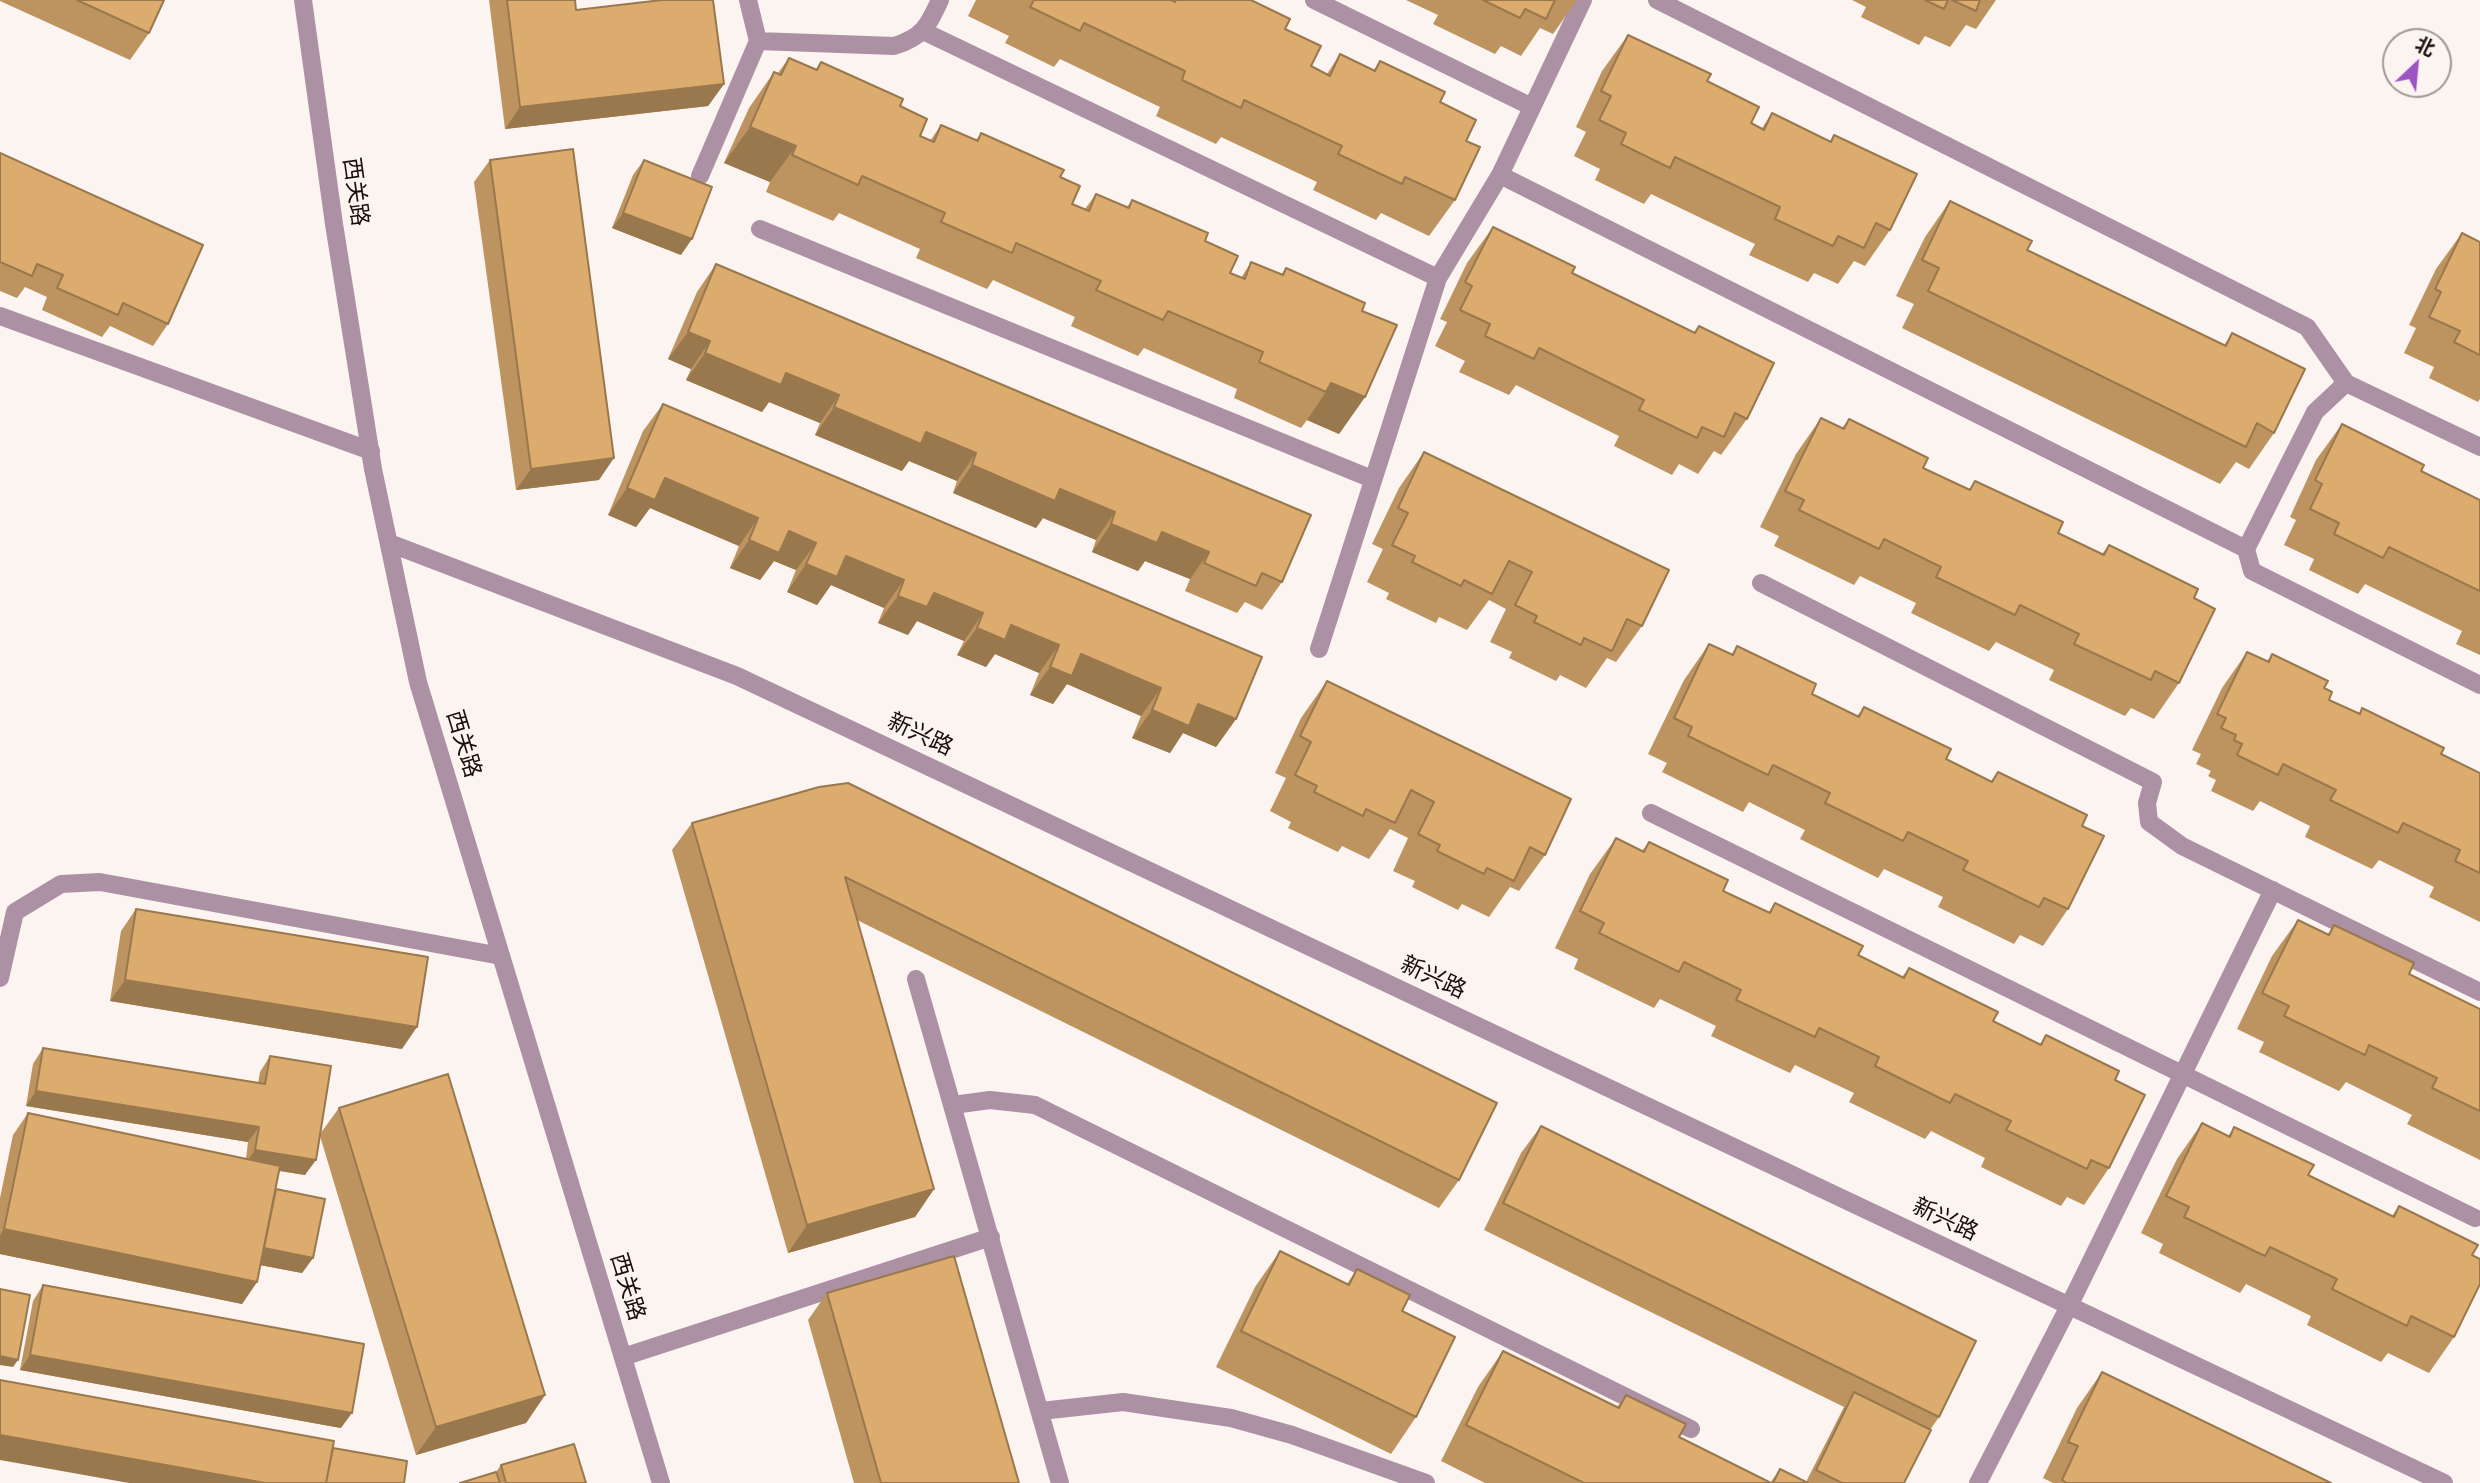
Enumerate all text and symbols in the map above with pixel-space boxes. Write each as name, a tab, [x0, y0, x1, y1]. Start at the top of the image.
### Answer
north arrow	[2382, 28, 2452, 98]
text: 北	[2411, 30, 2440, 62]
street label: 西关路	[337, 156, 373, 228]
street label: 西关路	[440, 707, 486, 781]
street label: 新兴路	[883, 708, 957, 762]
street label: 新兴路	[1396, 951, 1470, 1005]
street label: 新兴路	[1908, 1193, 1982, 1247]
street label: 西关路	[604, 1250, 650, 1324]

